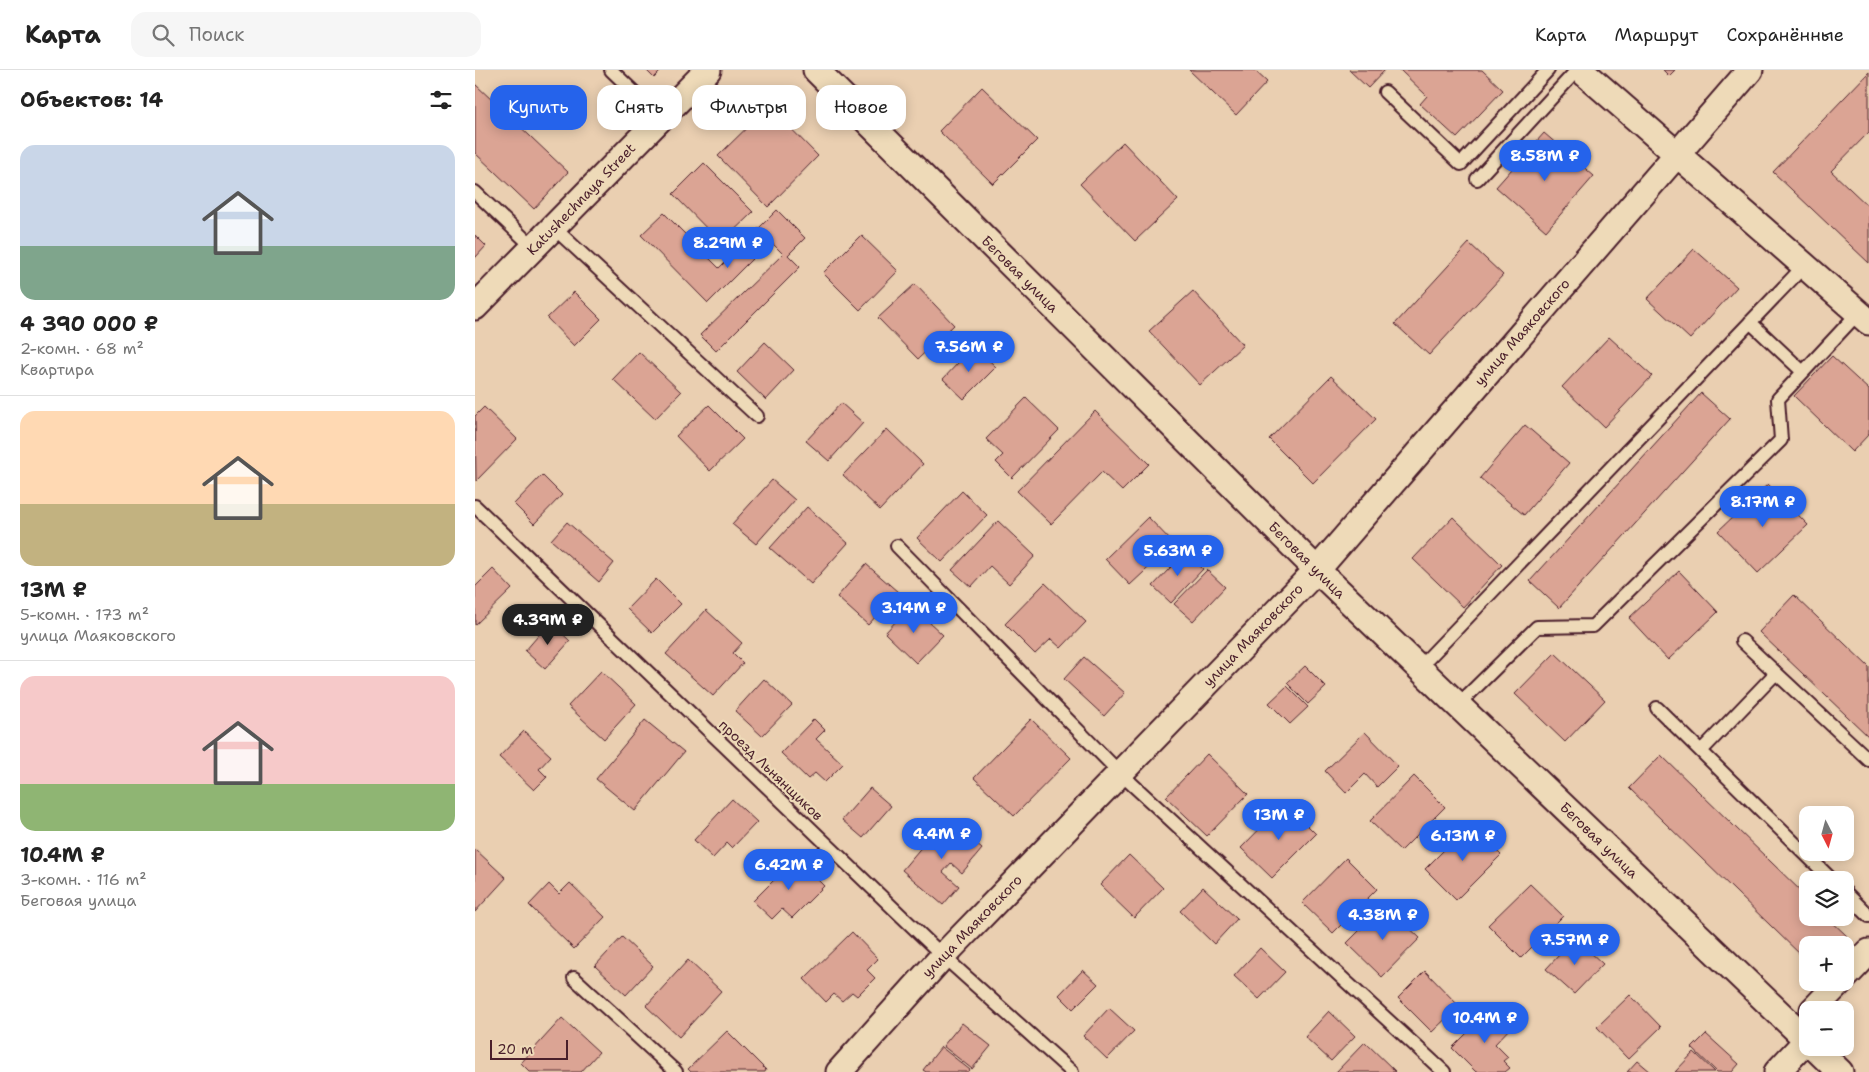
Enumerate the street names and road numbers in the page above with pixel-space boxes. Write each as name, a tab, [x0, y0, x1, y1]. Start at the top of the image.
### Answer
street label: Katushechnaya Street	[523, 139, 639, 259]
street label: Беговая улица	[978, 232, 1063, 317]
street label: улица Маяковского	[1470, 275, 1574, 389]
street label: Беговая улица	[1265, 518, 1350, 603]
street label: улица Маяковского	[1199, 580, 1307, 690]
street label: проезд Льнянщиков	[715, 716, 827, 824]
street label: Беговая улица	[1556, 798, 1642, 882]
street label: улица Маяковского	[918, 871, 1026, 981]

